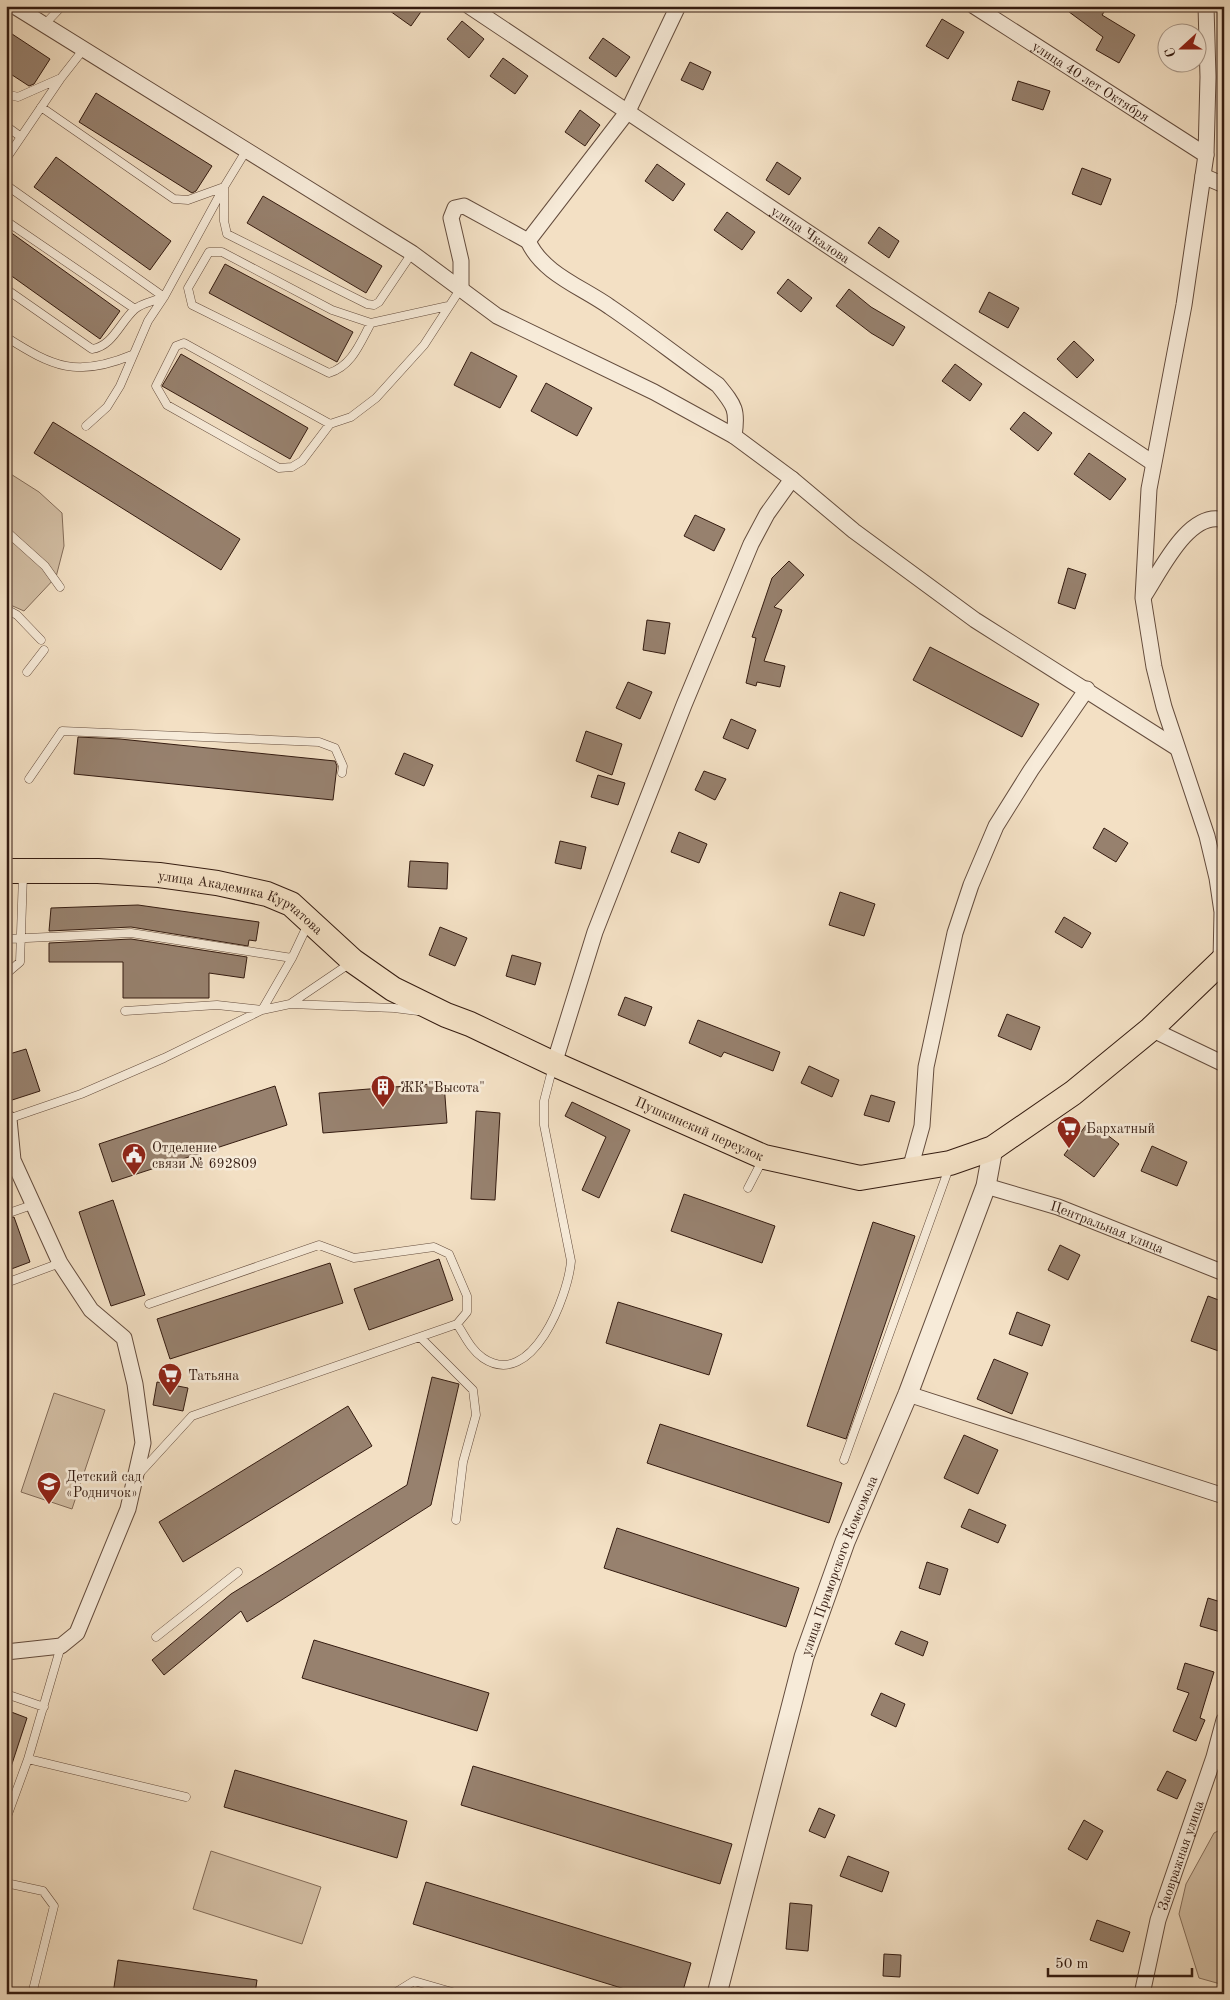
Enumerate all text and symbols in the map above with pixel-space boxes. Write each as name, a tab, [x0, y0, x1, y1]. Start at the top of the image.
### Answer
north arrow	[1158, 22, 1208, 72]
street label: улица 40 лет Октября	[1029, 39, 1152, 125]
text: С	[1163, 45, 1179, 59]
street label: улица Чкалова	[768, 204, 852, 266]
street label: улица Академика Курчатова	[157, 869, 325, 938]
building icon: ЖК "Высота"	[370, 1074, 396, 1108]
place label: ЖК "Высота"	[400, 1081, 485, 1095]
street label: Пушкинский переулок	[633, 1095, 766, 1164]
supermarket icon: Бархатный	[1056, 1115, 1082, 1149]
place label: Бархатный	[1086, 1122, 1155, 1136]
place label: Отделение связи № 692809	[152, 1141, 257, 1171]
public building icon: Отделение связи № 692809	[121, 1142, 147, 1176]
street label: Центральная улица	[1049, 1199, 1166, 1256]
supermarket icon: Татьяна	[157, 1362, 183, 1396]
place label: Татьяна	[188, 1369, 239, 1383]
place label: Детский сад «Родничок»	[66, 1470, 142, 1500]
school or university icon: Детский сад «Родничок»	[36, 1471, 62, 1505]
street label: улица Приморского Комсомола	[799, 1474, 880, 1658]
street label: Заовражная улица	[1156, 1799, 1207, 1913]
scale bar	[1048, 1945, 1191, 1977]
text: 50 m	[1055, 1957, 1089, 1972]

